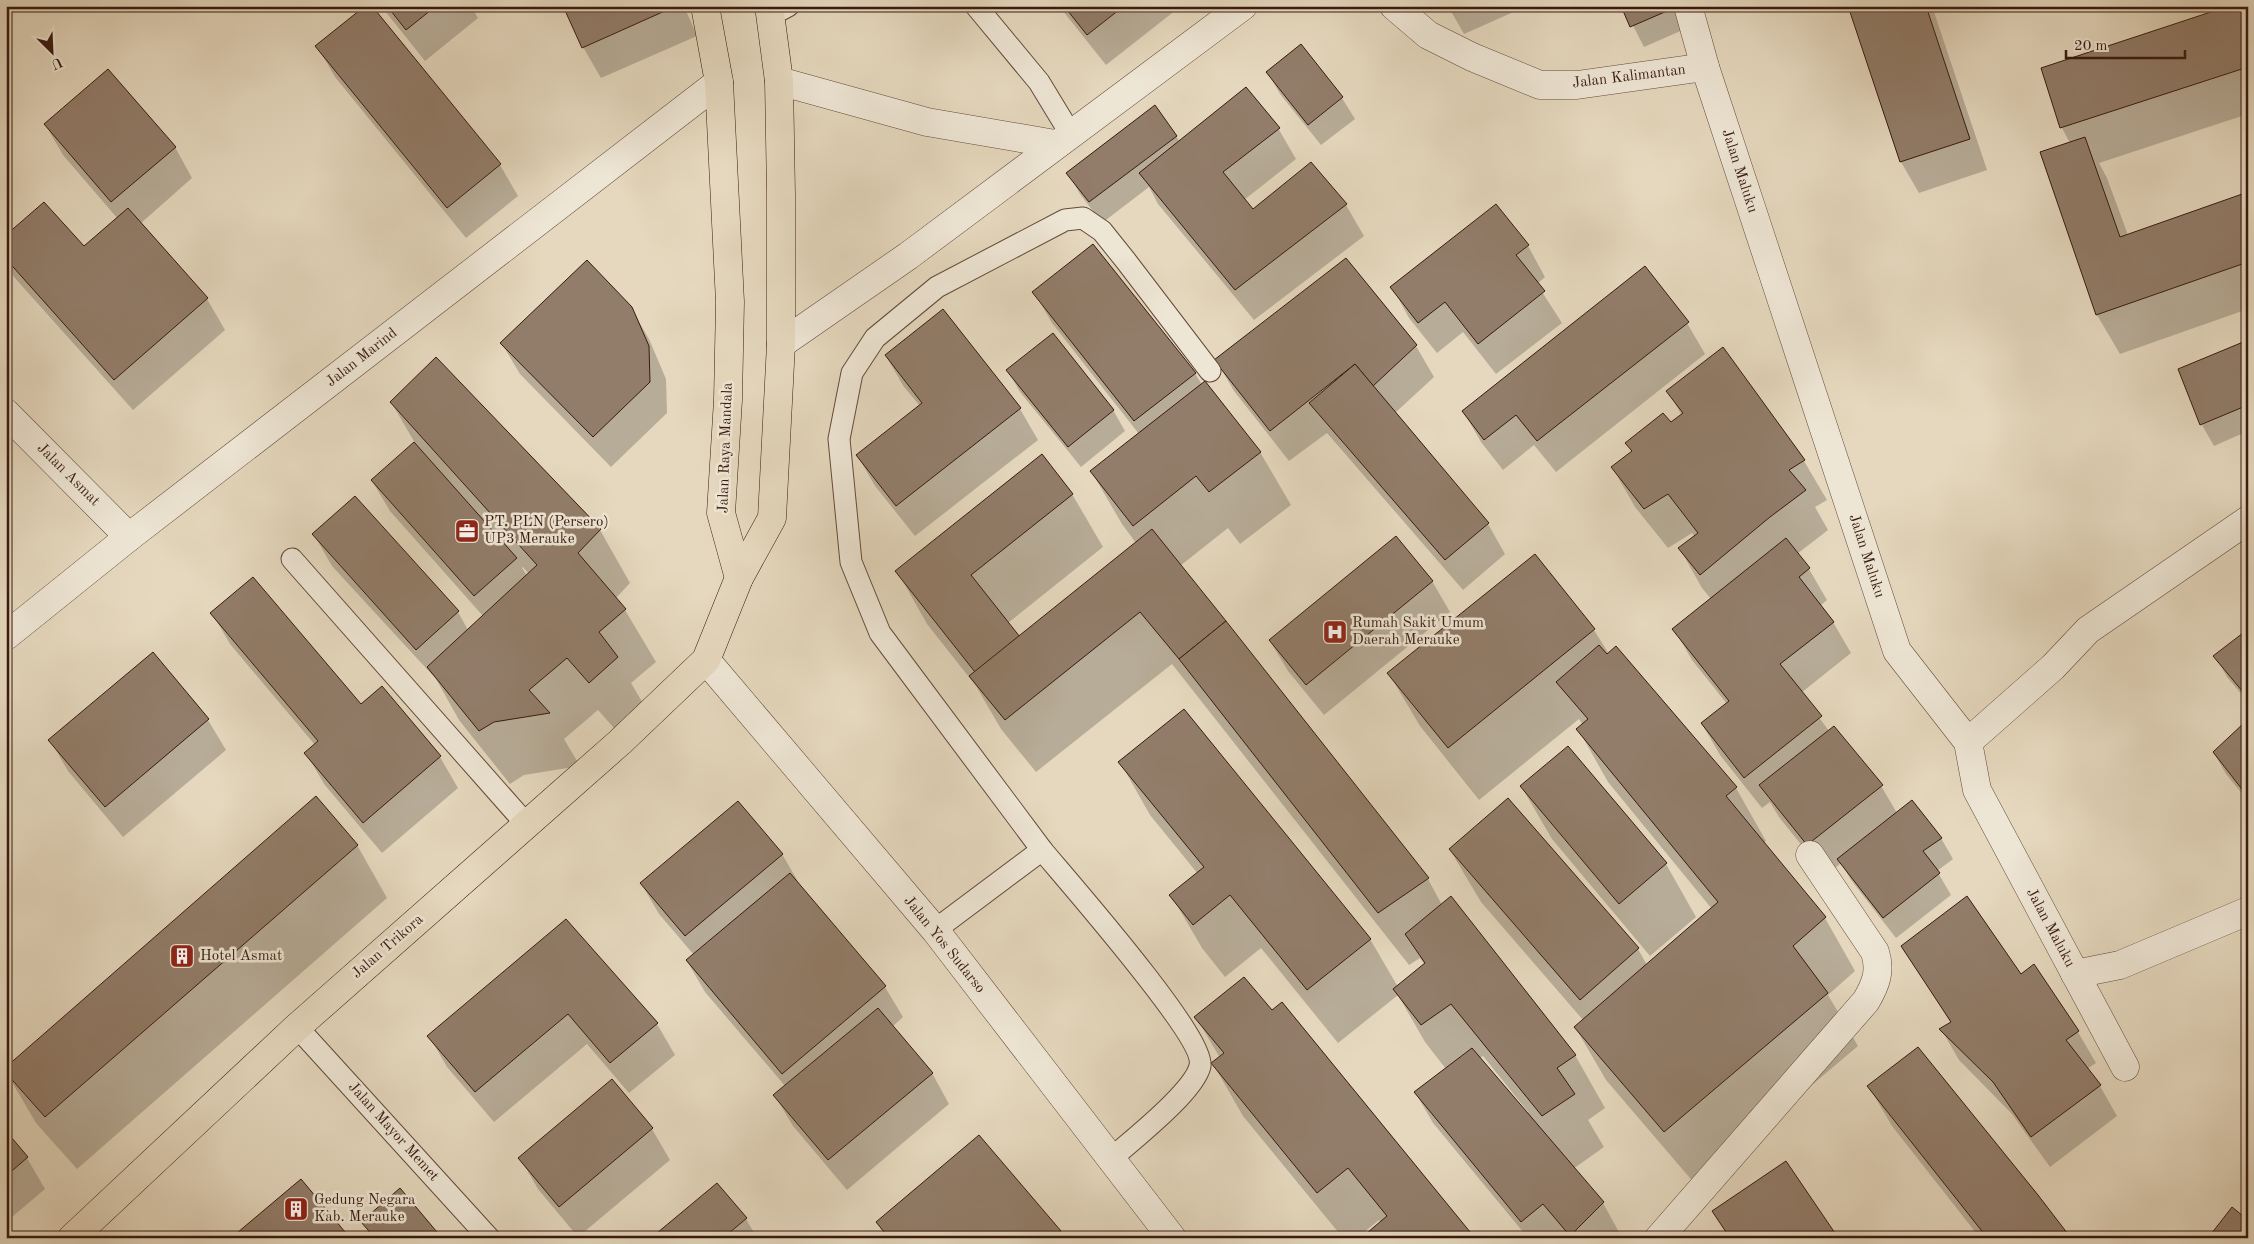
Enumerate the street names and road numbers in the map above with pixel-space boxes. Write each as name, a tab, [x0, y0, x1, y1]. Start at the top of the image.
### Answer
street label: Jalan Kalimantan	[1571, 63, 1687, 91]
street label: Jalan Maluku	[1718, 127, 1760, 215]
street label: Jalan Marind	[324, 326, 400, 390]
street label: Jalan Raya Mandala	[716, 382, 736, 514]
street label: Jalan Asmat	[34, 441, 102, 509]
street label: Jalan Maluku	[1845, 512, 1887, 600]
street label: Jalan Maluku	[2023, 886, 2077, 970]
street label: Jalan Yos Sudarso	[900, 894, 988, 996]
street label: Jalan Trikora	[350, 912, 427, 982]
street label: Jalan Mayor Memet	[345, 1080, 441, 1184]

